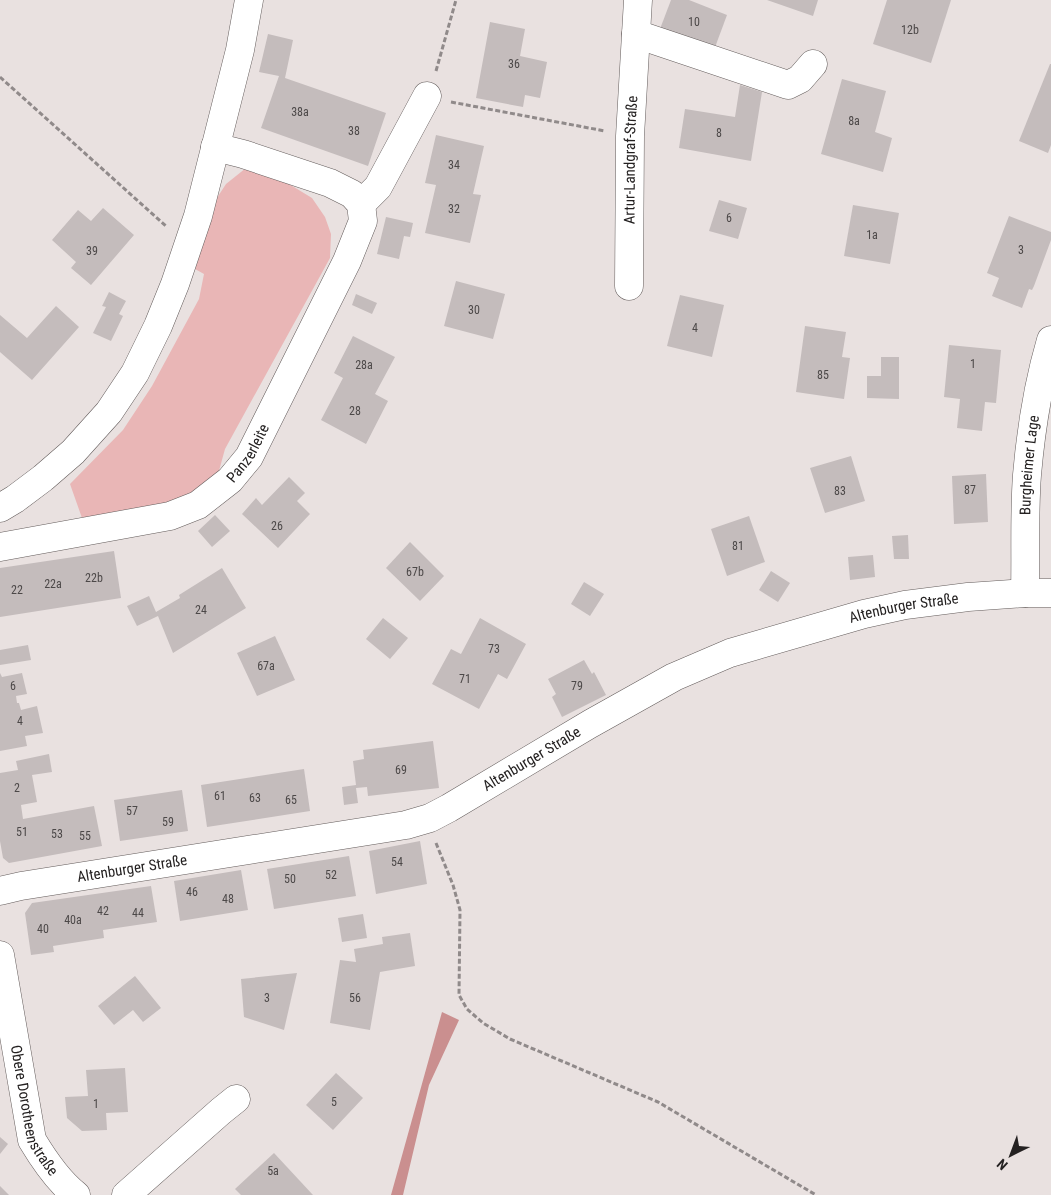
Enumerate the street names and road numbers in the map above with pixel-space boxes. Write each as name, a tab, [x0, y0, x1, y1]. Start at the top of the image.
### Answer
street label: Artur-Landgraf-Straße	[620, 95, 641, 224]
street label: Burgheimer Lage	[1016, 414, 1043, 515]
street label: Panzerleite	[223, 421, 273, 486]
street label: Altenburger Straße	[847, 589, 960, 627]
street label: Altenburger Straße	[479, 723, 584, 795]
street label: Altenburger Straße	[76, 851, 188, 886]
street label: Obere Dorotheenstraße	[7, 1044, 62, 1179]

